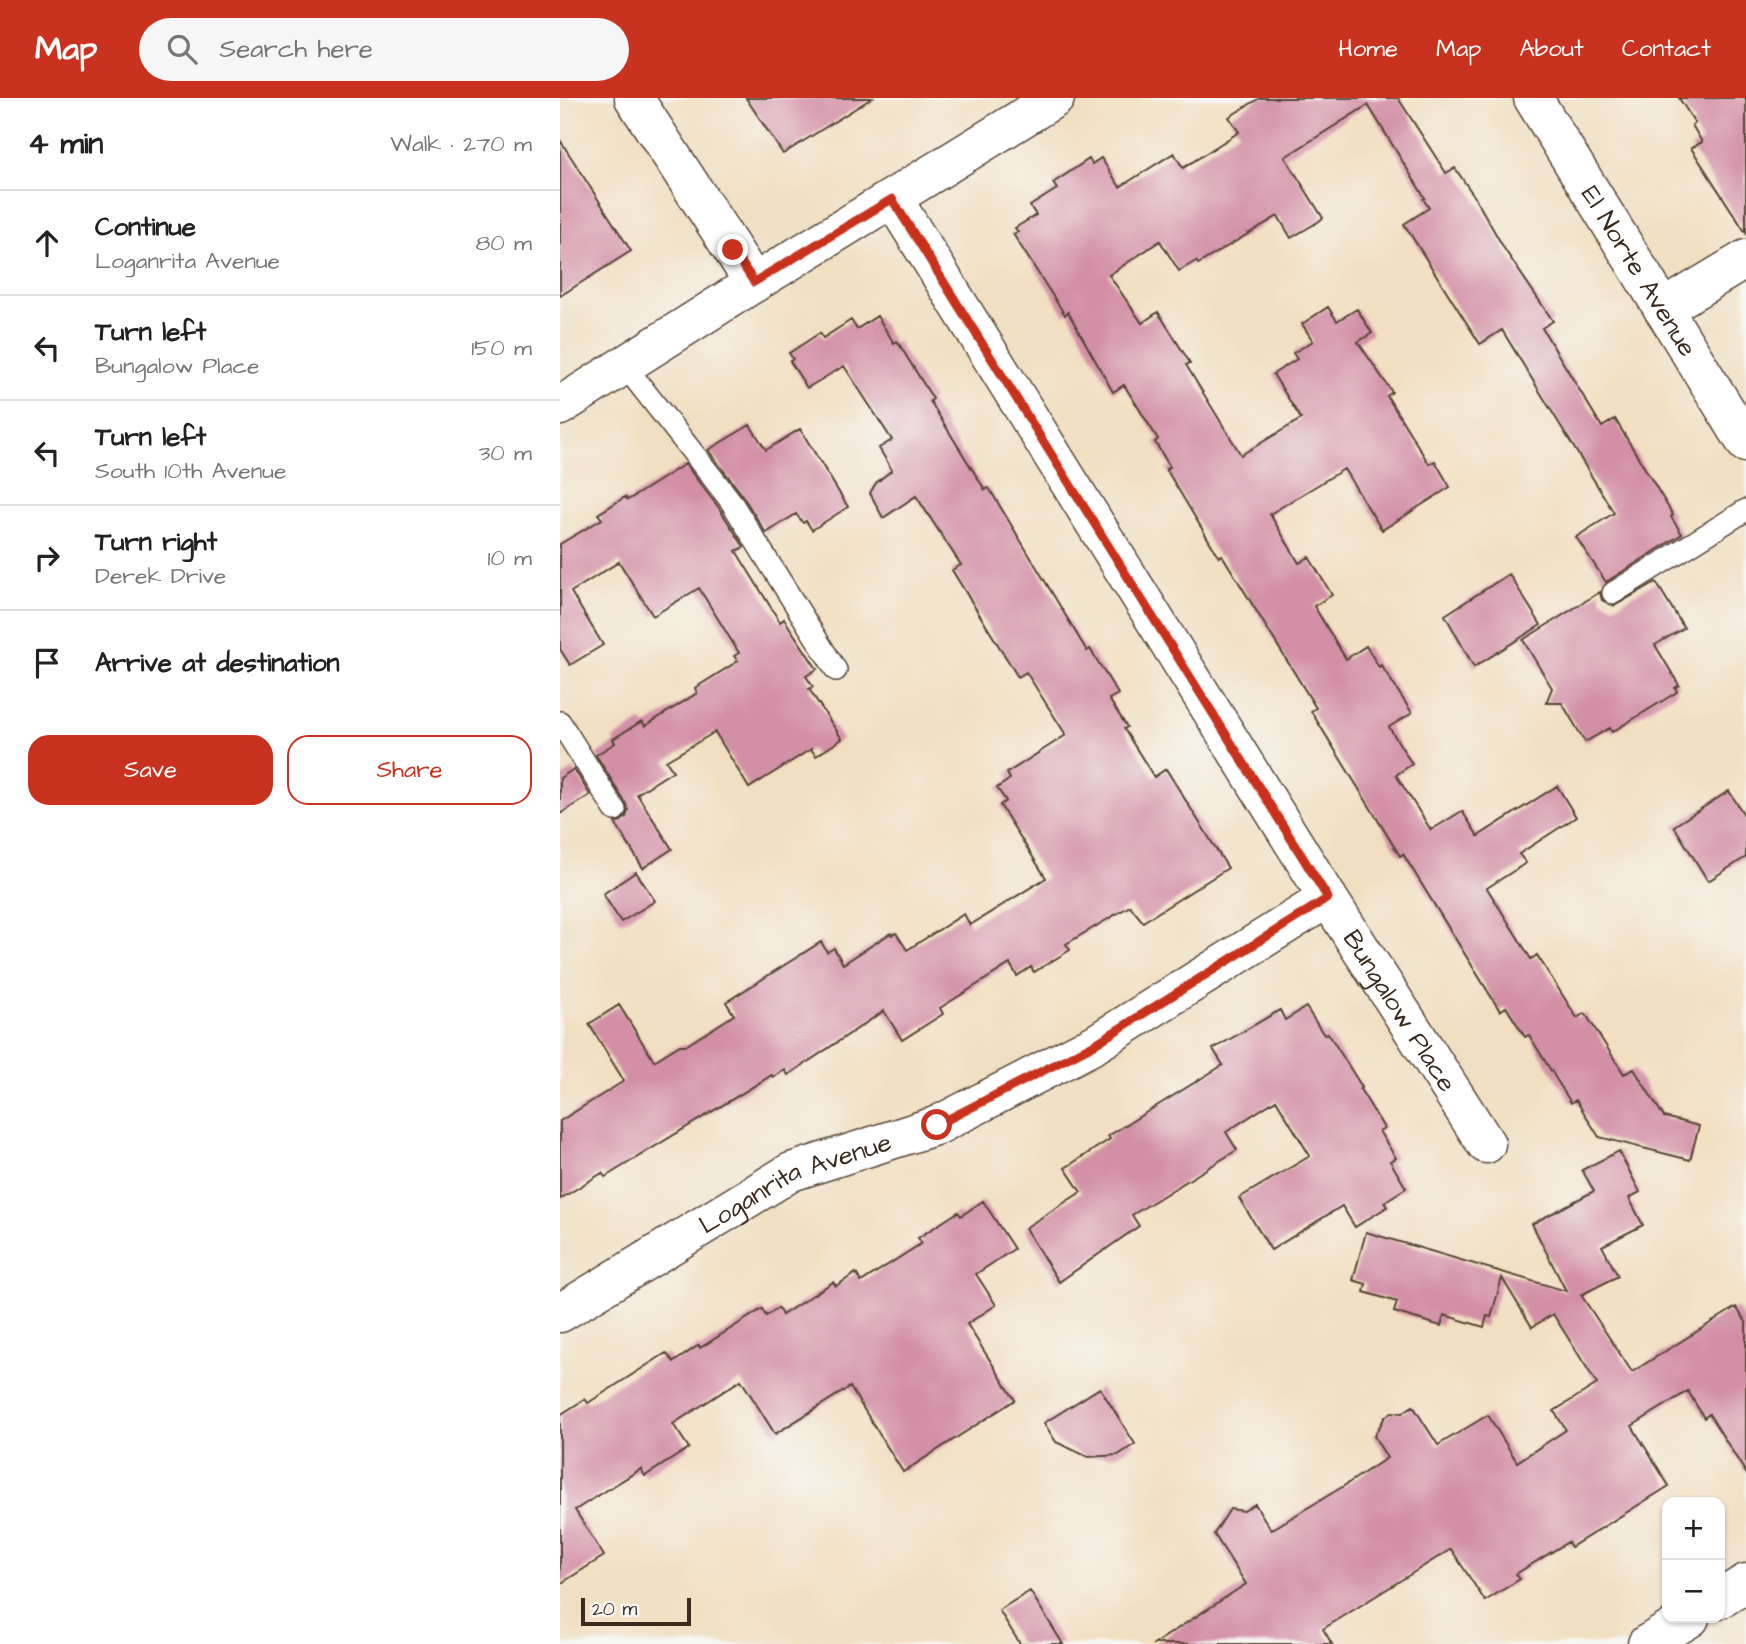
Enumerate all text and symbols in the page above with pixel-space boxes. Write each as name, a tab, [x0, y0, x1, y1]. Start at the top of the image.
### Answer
search box	[139, 18, 629, 81]
text: Map	[35, 26, 97, 72]
icon: search	[163, 30, 201, 68]
text: Search here	[219, 31, 373, 67]
text: Home	[1338, 32, 1398, 66]
text: Map	[1436, 32, 1481, 66]
text: About	[1519, 32, 1584, 66]
text: Contact	[1622, 32, 1711, 66]
text: 4 min	[28, 123, 103, 165]
text: Walk · 270 m	[390, 128, 532, 160]
street label: El Norte Avenue	[1572, 179, 1705, 364]
text: Continue	[95, 209, 196, 245]
icon: ahead	[28, 224, 66, 262]
text: 80 m	[475, 227, 532, 259]
route end	[717, 234, 748, 265]
text: Loganrita Avenue	[95, 245, 280, 277]
text: Turn left	[95, 314, 206, 350]
icon: left	[28, 329, 66, 367]
text: 150 m	[471, 332, 532, 364]
text: Bungalow Place	[95, 350, 259, 382]
text: Turn left	[95, 419, 206, 455]
icon: left	[28, 434, 66, 472]
text: 30 m	[479, 437, 532, 469]
text: South 10th Avenue	[95, 455, 286, 487]
text: Turn right	[95, 524, 217, 560]
icon: right	[28, 539, 66, 577]
text: 10 m	[487, 542, 532, 574]
text: Derek Drive	[95, 560, 226, 592]
icon: arrive	[28, 644, 66, 682]
text: Arrive at destination	[95, 645, 340, 681]
button: Save	[28, 735, 273, 805]
button: Share	[287, 735, 532, 805]
street label: Bungalow Place	[1334, 923, 1465, 1099]
route start	[921, 1109, 952, 1140]
street label: Loganrita Avenue	[692, 1124, 896, 1243]
map controls	[1662, 1497, 1725, 1623]
button: +	[1662, 1497, 1725, 1560]
button: −	[1662, 1560, 1725, 1623]
scale bar	[581, 1595, 691, 1627]
text: 20 m	[592, 1596, 637, 1623]

